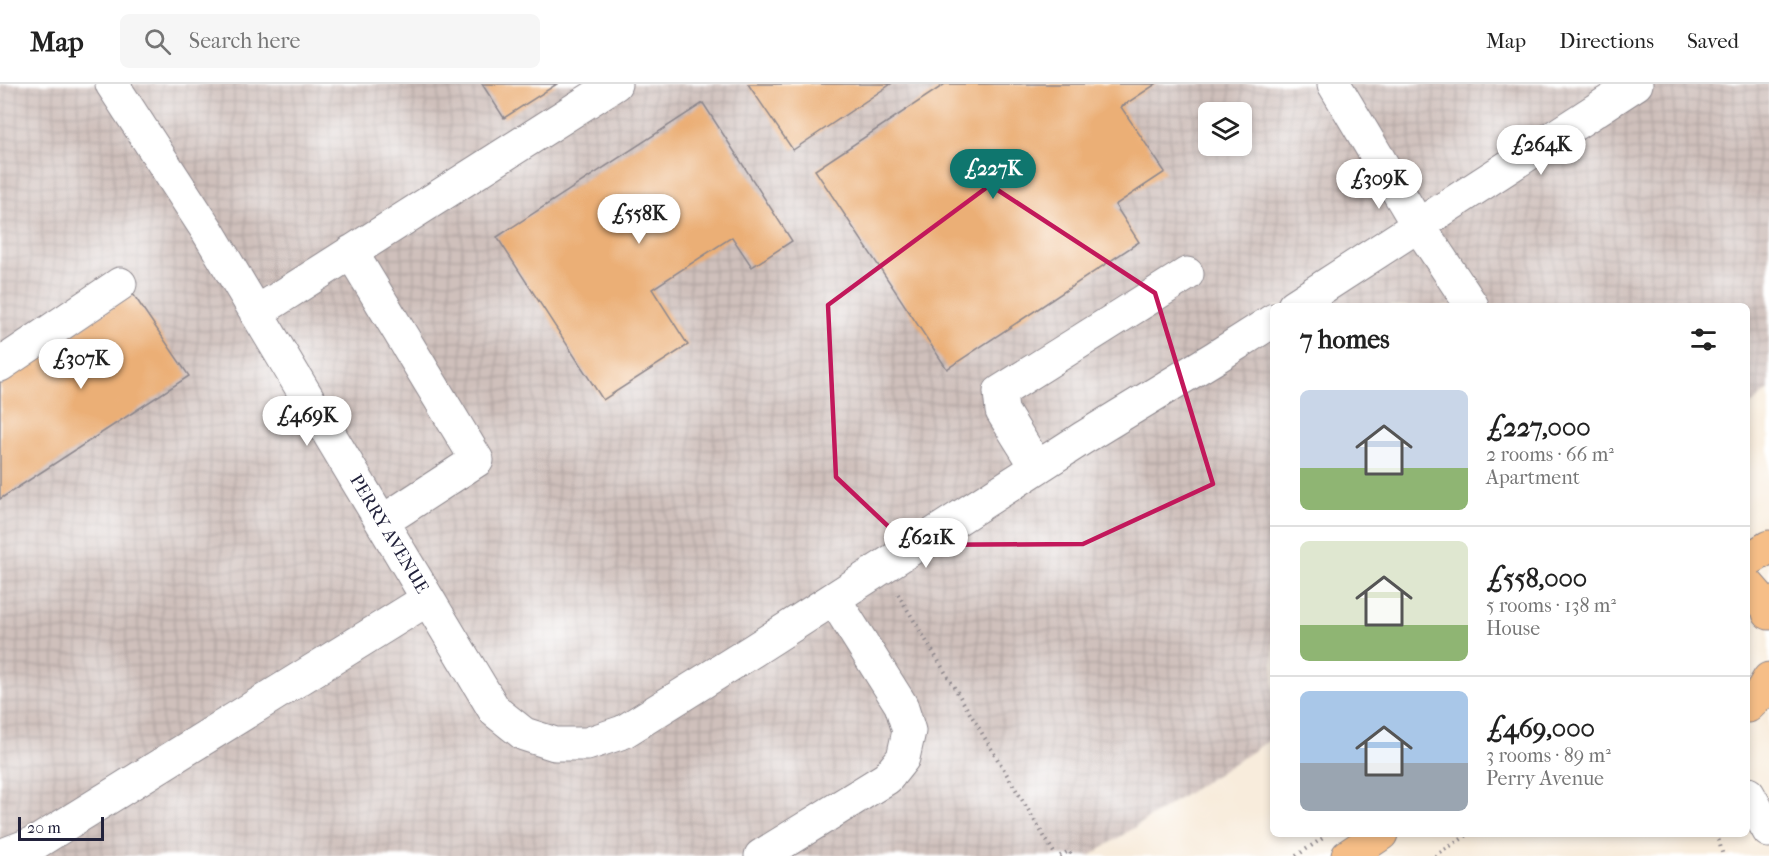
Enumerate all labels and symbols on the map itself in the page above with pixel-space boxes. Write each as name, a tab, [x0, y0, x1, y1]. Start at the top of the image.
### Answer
pin: £264K	[1499, 125, 1583, 176]
pin: £227K	[951, 149, 1035, 200]
pin: £309K	[1337, 159, 1421, 210]
pin: £558K	[597, 194, 681, 245]
pin: £307K	[39, 339, 123, 390]
pin: £469K	[265, 396, 349, 447]
street label: PERRY AVENUE	[345, 471, 433, 597]
pin: £621K	[884, 518, 968, 569]
scale bar	[18, 814, 104, 842]

